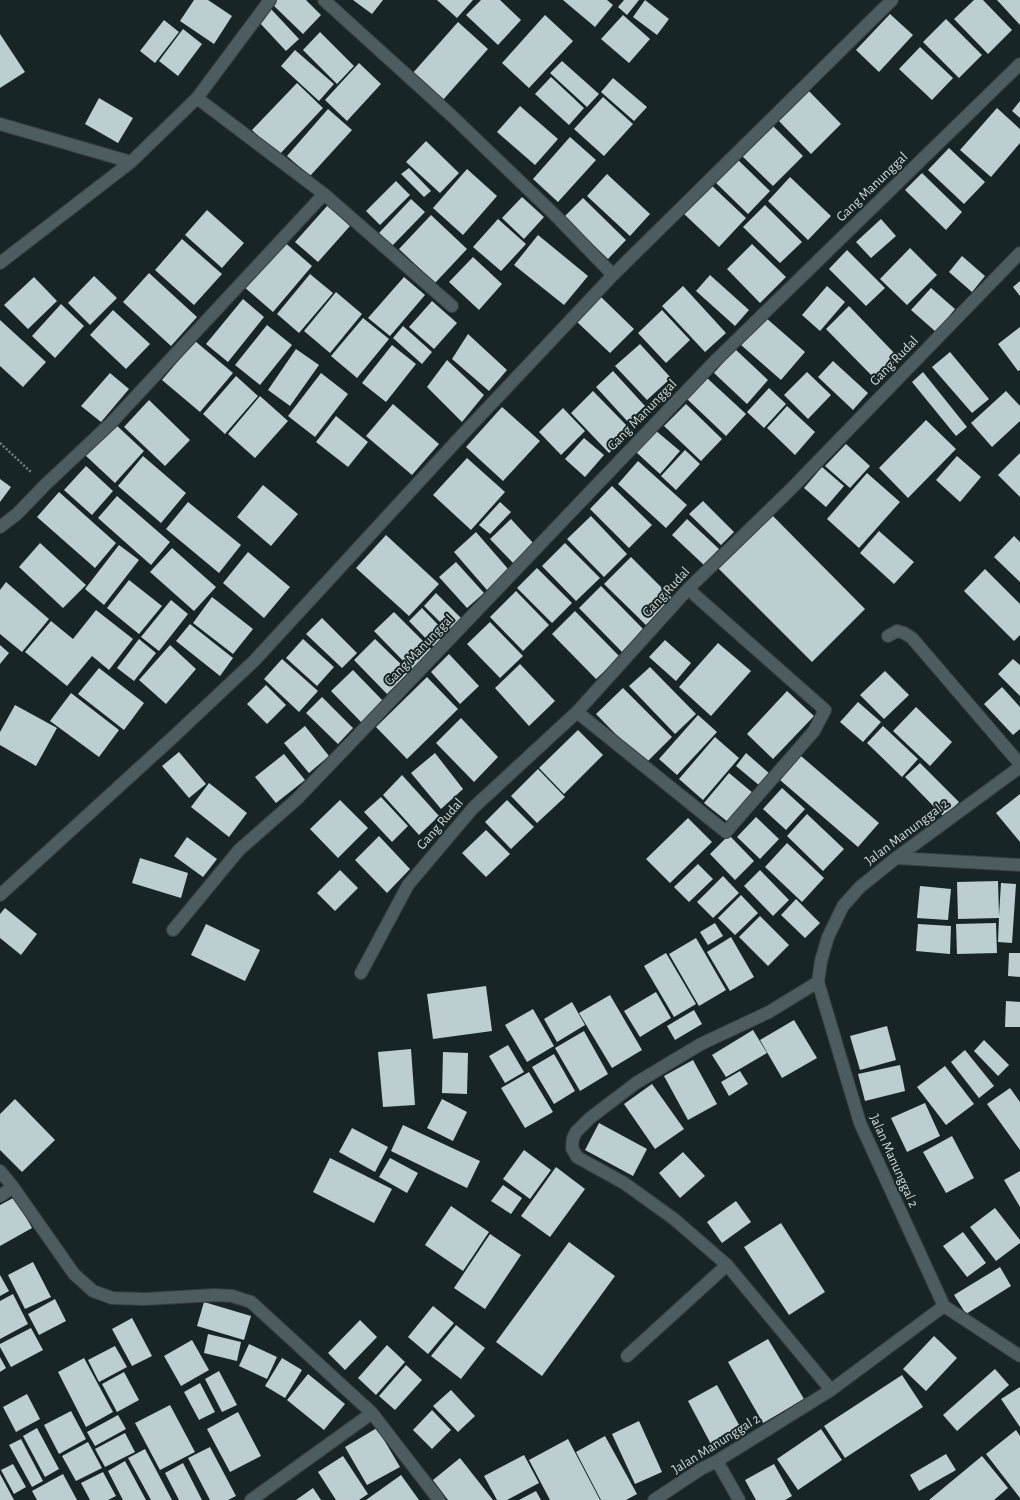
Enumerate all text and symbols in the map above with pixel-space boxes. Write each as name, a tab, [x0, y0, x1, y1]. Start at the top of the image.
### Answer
street label: Gang Manunggal	[833, 149, 911, 225]
street label: Gang Rudal	[866, 333, 922, 389]
street label: Gang Manunggal	[604, 376, 680, 454]
street label: Gang Rudal	[638, 563, 694, 621]
street label: Gang Manunggal	[381, 611, 457, 689]
street label: Gang Rudal	[413, 795, 467, 853]
street label: Jalan Manunggal 2	[862, 795, 952, 869]
street label: Jalan Manunggal 2	[866, 1112, 922, 1210]
street label: Jalan Manunggal 2	[669, 1410, 763, 1478]

